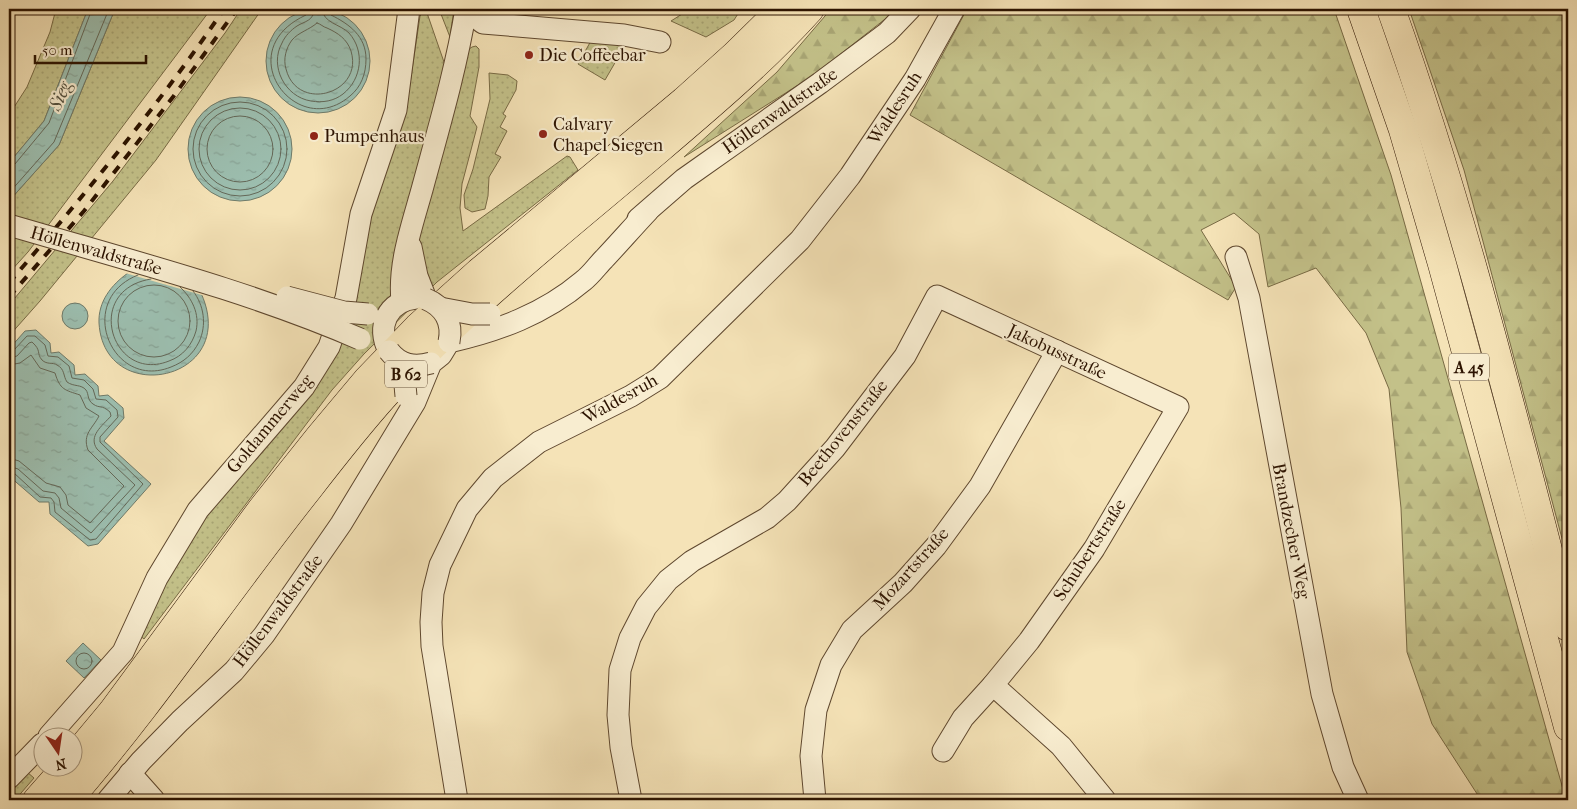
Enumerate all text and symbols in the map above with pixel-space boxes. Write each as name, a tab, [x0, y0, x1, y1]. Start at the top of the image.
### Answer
scale bar	[35, 32, 146, 64]
text: 50 m	[42, 41, 73, 59]
place label: Die Coffeebar	[539, 45, 646, 66]
marker: Die Coffeebar	[523, 49, 535, 61]
street label: Höllenwaldstraße	[718, 63, 842, 159]
street label: Waldesruh	[863, 67, 926, 149]
water label: Sieg	[44, 77, 76, 115]
place label: Calvary Chapel Siegen	[553, 114, 664, 156]
place label: Pumpenhaus	[324, 126, 425, 147]
marker: Calvary Chapel Siegen	[537, 128, 549, 140]
marker: Pumpenhaus	[308, 130, 320, 142]
street label: Höllenwaldstraße	[28, 222, 164, 280]
street label: Jakobusstraße	[1002, 319, 1110, 384]
road number: A 45	[1449, 354, 1489, 381]
road number: B 62	[385, 360, 427, 388]
street label: Goldammerweg	[222, 370, 318, 478]
street label: Waldesruh	[578, 370, 661, 429]
street label: Beethovenstraße	[794, 376, 892, 490]
street label: Brandzecher Weg	[1268, 461, 1315, 601]
street label: Schubertstraße	[1049, 495, 1131, 605]
street label: Mozartstraße	[869, 523, 954, 615]
street label: Höllenwaldstraße	[229, 550, 327, 672]
north arrow	[32, 726, 82, 776]
text: N	[53, 755, 68, 774]

